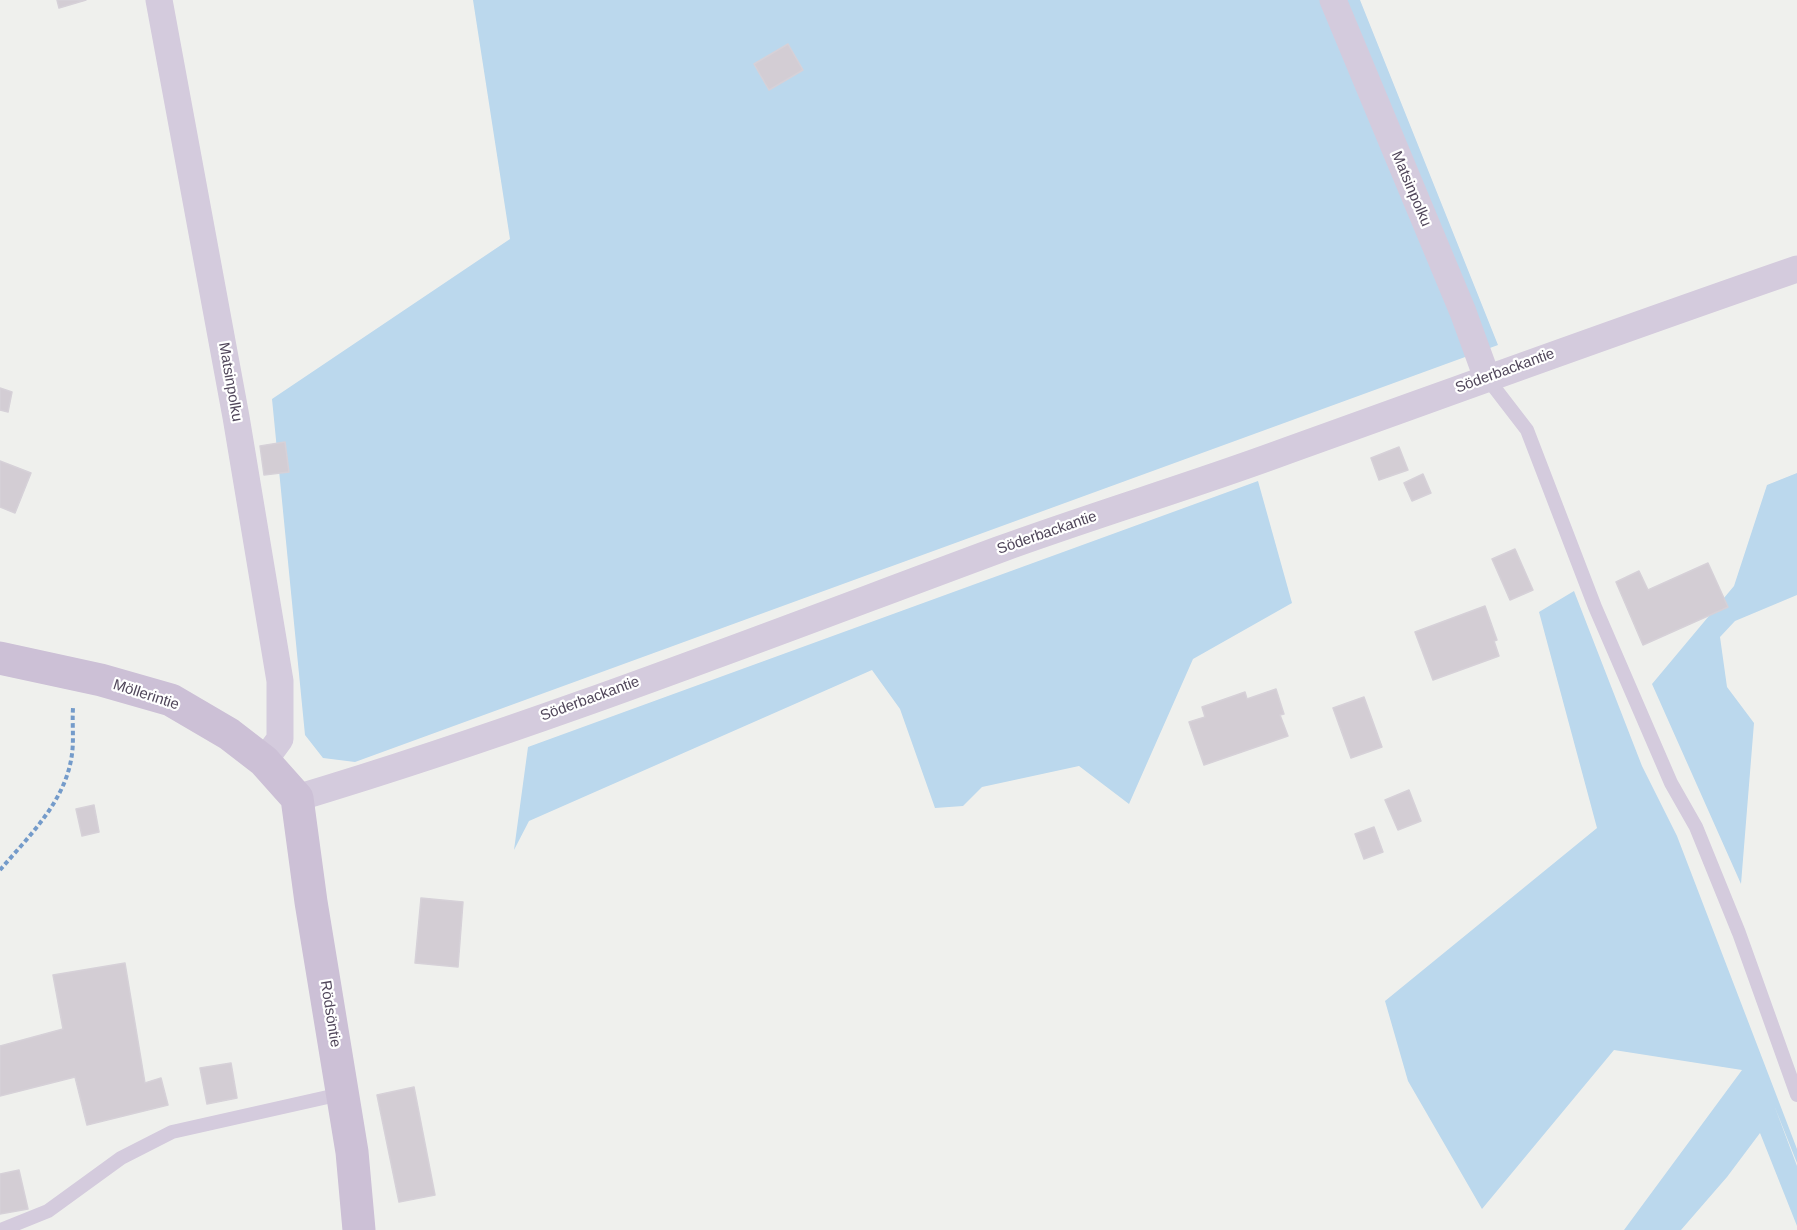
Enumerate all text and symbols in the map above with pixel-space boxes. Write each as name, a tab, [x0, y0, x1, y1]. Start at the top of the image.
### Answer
street label: Matsinpolku	[1387, 149, 1435, 229]
street label: Matsinpolku	[214, 341, 246, 423]
street label: Söderbackantie	[1453, 345, 1557, 397]
street label: Söderbackantie	[995, 508, 1099, 558]
street label: Söderbackantie	[538, 673, 642, 725]
street label: Möllerintie	[111, 676, 181, 714]
street label: Rödsöntie	[316, 979, 344, 1049]

